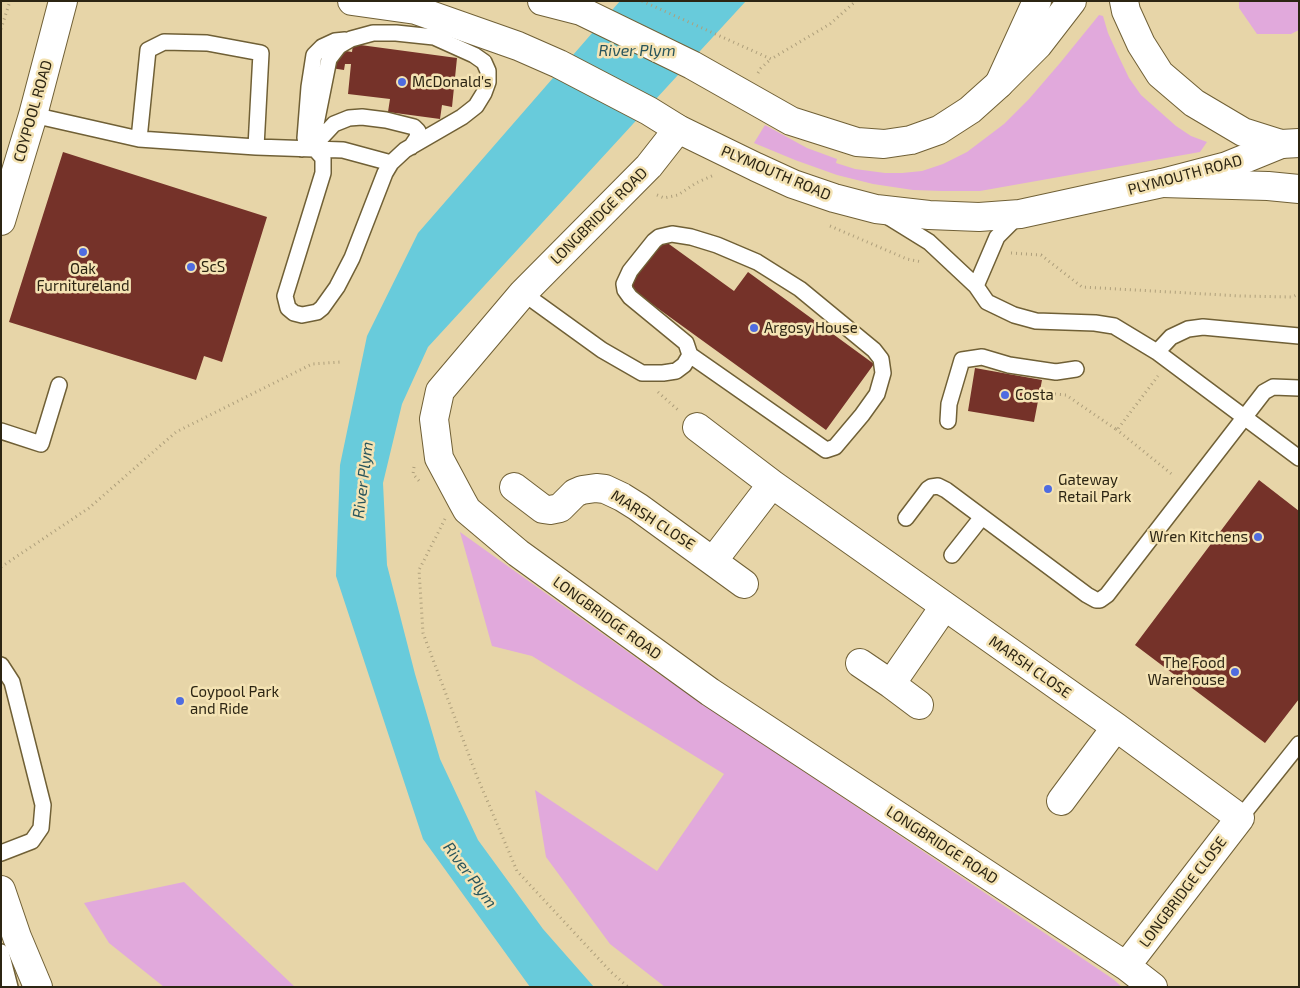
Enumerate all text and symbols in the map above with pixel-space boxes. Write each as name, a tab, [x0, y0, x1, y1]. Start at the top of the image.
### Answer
water label: River Plym	[598, 41, 676, 61]
street label: COYPOOL ROAD	[10, 58, 56, 164]
place label: McDonald's	[412, 73, 492, 91]
marker: McDonald's	[396, 76, 408, 88]
street label: PLYMOUTH ROAD	[718, 142, 834, 204]
street label: PLYMOUTH ROAD	[1126, 151, 1244, 199]
street label: LONGBRIDGE ROAD	[547, 164, 651, 268]
marker: Oak Furnitureland	[77, 246, 89, 258]
place label: ScS	[201, 258, 225, 276]
place label: Oak Furnitureland	[37, 260, 129, 295]
marker: ScS	[185, 261, 197, 273]
place label: Argosy House	[764, 319, 858, 337]
marker: Argosy House	[748, 322, 760, 334]
place label: Costa	[1015, 386, 1054, 404]
marker: Costa	[999, 389, 1011, 401]
water label: River Plym	[349, 441, 377, 519]
place label: Gateway Retail Park	[1058, 471, 1131, 506]
marker: Gateway Retail Park	[1042, 483, 1054, 495]
street label: MARSH CLOSE	[608, 486, 698, 554]
place label: Wren Kitchens	[1149, 528, 1248, 546]
marker: Wren Kitchens	[1252, 531, 1264, 543]
street label: LONGBRIDGE ROAD	[549, 573, 665, 663]
street label: MARSH CLOSE	[985, 632, 1075, 702]
place label: The Food Warehouse	[1147, 654, 1225, 689]
marker: The Food Warehouse	[1229, 666, 1241, 678]
place label: Coypool Park and Ride	[190, 683, 279, 718]
marker: Coypool Park and Ride	[174, 695, 186, 707]
street label: LONGBRIDGE ROAD	[883, 802, 1001, 888]
street label: LONGBRIDGE CLOSE	[1136, 833, 1230, 951]
water label: River Plym	[439, 838, 501, 912]

